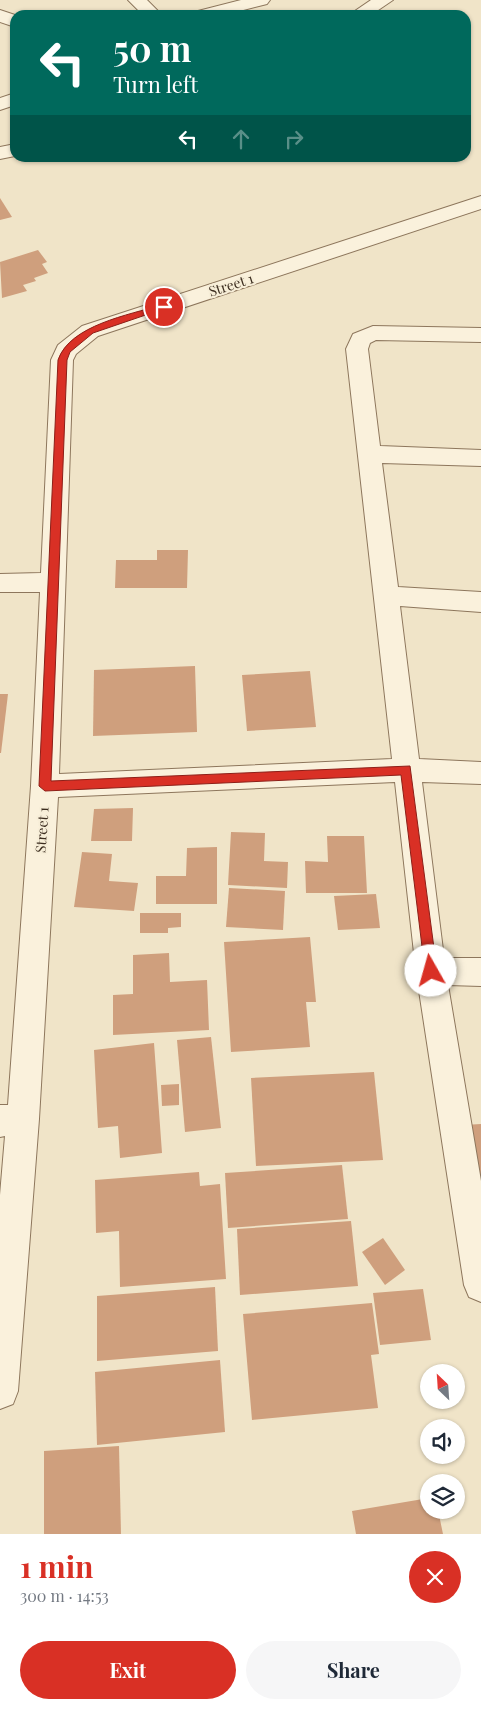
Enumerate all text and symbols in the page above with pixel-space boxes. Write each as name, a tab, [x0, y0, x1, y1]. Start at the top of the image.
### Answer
text: 50 m	[113, 24, 191, 71]
icon: left	[30, 30, 95, 95]
text: Turn left	[113, 69, 198, 99]
icon: left	[174, 125, 202, 153]
icon: ahead	[227, 125, 255, 153]
icon: right	[280, 125, 308, 153]
street label: Street 1	[206, 268, 256, 301]
pin	[143, 286, 185, 328]
icon: arrive	[150, 293, 178, 321]
street label: Street 1	[30, 806, 53, 854]
position arrow	[404, 944, 456, 996]
north arrow	[420, 1364, 465, 1409]
map controls	[420, 1364, 465, 1519]
button: sound	[420, 1419, 465, 1464]
button: layers	[420, 1474, 465, 1519]
text: 1 min	[20, 1546, 94, 1586]
button: close	[409, 1551, 461, 1603]
text: 300 m · 14:53	[20, 1585, 109, 1606]
button: Exit	[20, 1641, 236, 1699]
button: Share	[246, 1641, 461, 1699]

